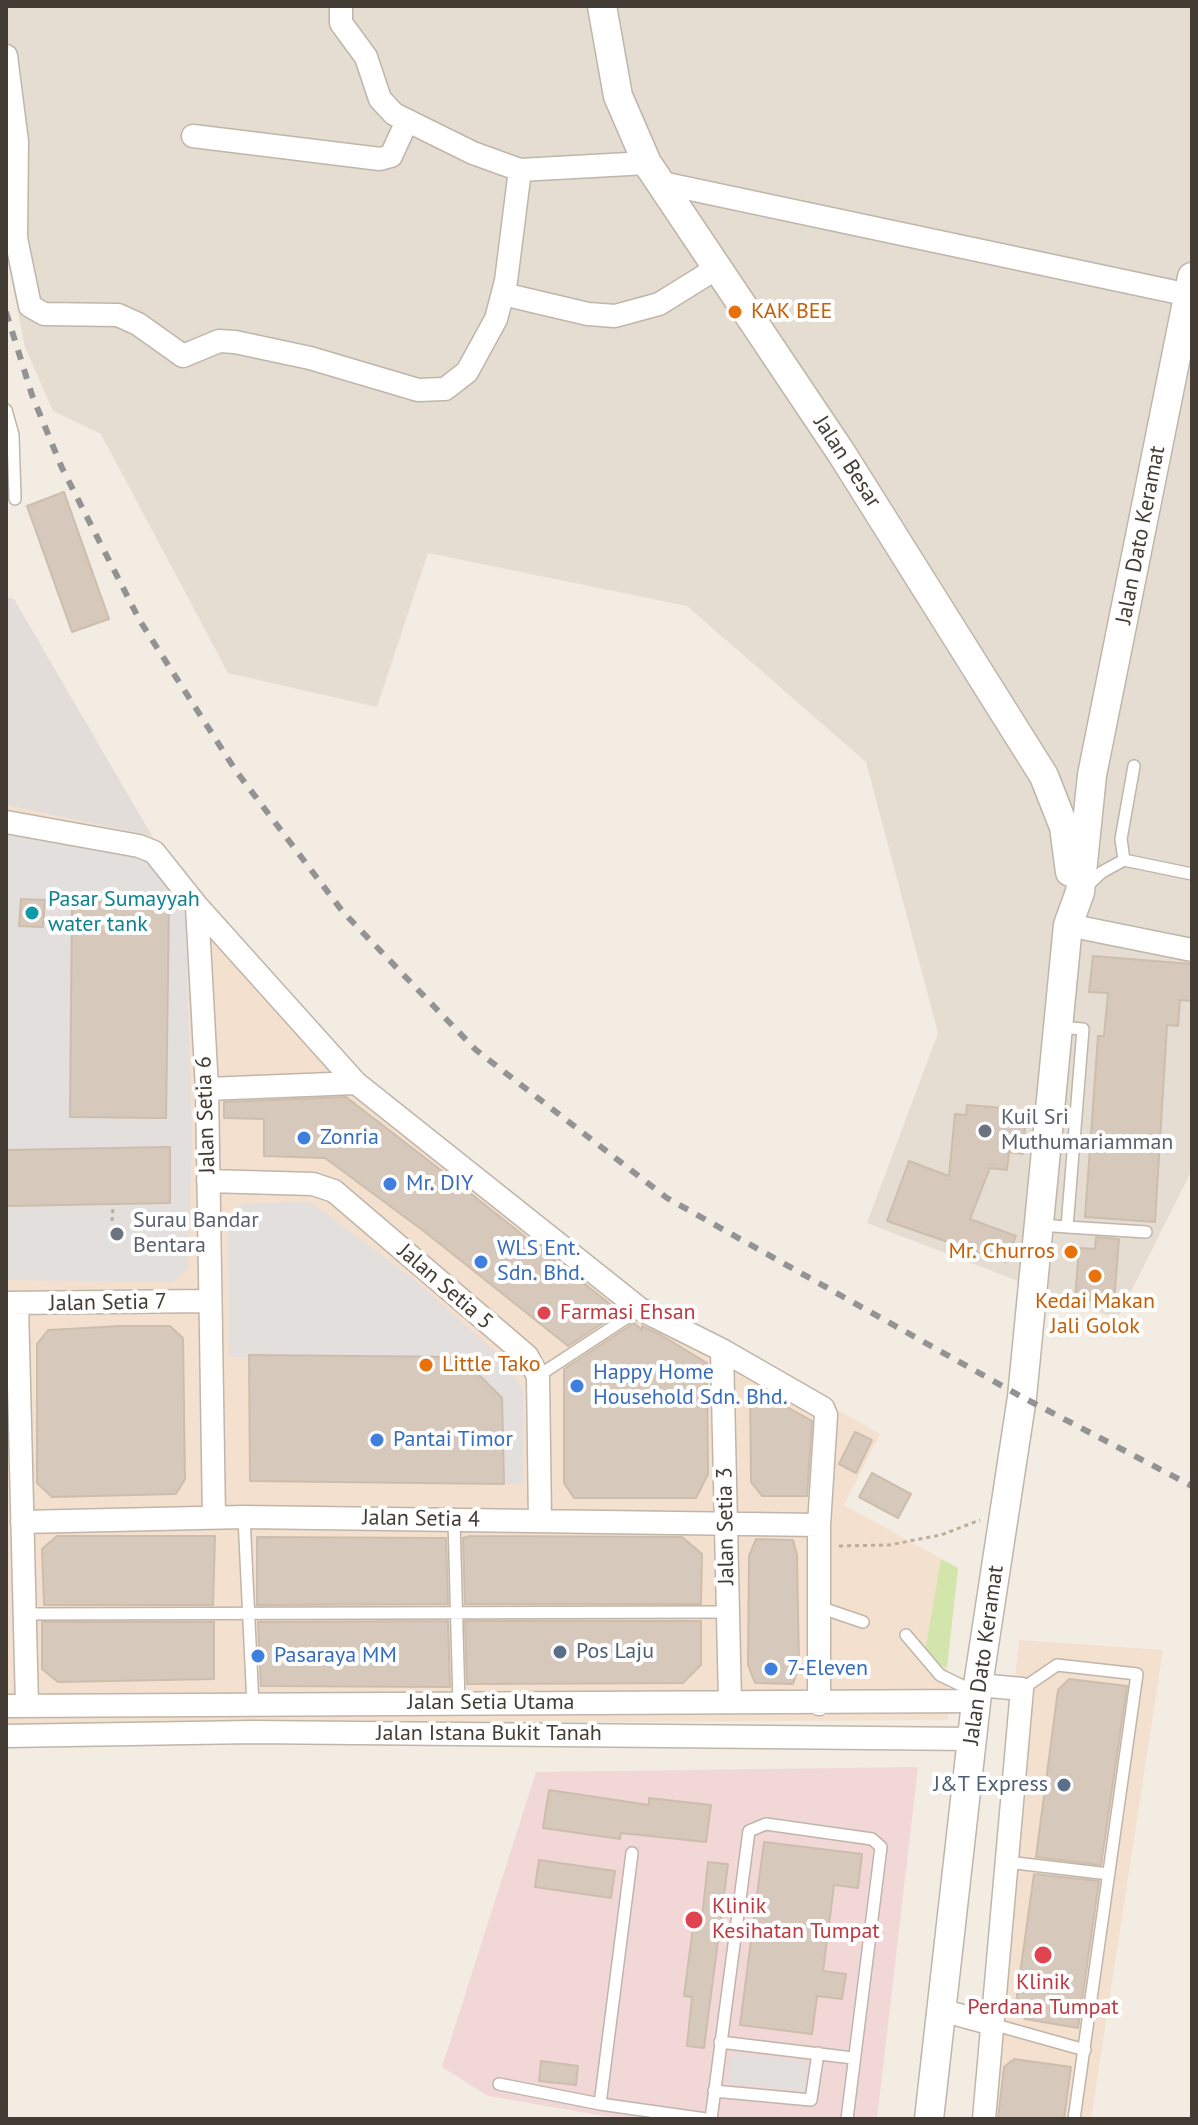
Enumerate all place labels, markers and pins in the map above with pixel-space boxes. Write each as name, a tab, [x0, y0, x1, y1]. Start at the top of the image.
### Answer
place label: KAK BEE	[751, 299, 832, 325]
marker: KAK BEE	[726, 303, 744, 321]
place label: Pasar Sumayyah water tank	[48, 887, 200, 938]
marker: Pasar Sumayyah water tank	[23, 904, 41, 922]
place label: Kuil Sri Muthumariamman	[1001, 1105, 1173, 1156]
marker: Kuil Sri Muthumariamman	[976, 1122, 994, 1140]
place label: Zonria	[320, 1125, 379, 1151]
marker: Zonria	[295, 1129, 313, 1147]
place label: Mr. DIY	[406, 1171, 473, 1197]
marker: Mr. DIY	[381, 1175, 399, 1193]
place label: Surau Bandar Bentara	[133, 1208, 259, 1260]
marker: Surau Bandar Bentara	[108, 1225, 126, 1243]
place label: WLS Ent. Sdn. Bhd.	[497, 1236, 585, 1288]
place label: Mr. Churros	[948, 1239, 1055, 1265]
marker: Mr. Churros	[1062, 1243, 1080, 1261]
marker: WLS Ent. Sdn. Bhd.	[472, 1253, 490, 1271]
marker: Kedai Makan Jali Golok	[1086, 1267, 1104, 1285]
place label: Kedai Makan Jali Golok	[1035, 1289, 1155, 1340]
place label: Farmasi Ehsan	[560, 1300, 696, 1326]
marker: Farmasi Ehsan	[535, 1304, 553, 1322]
place label: Little Tako	[442, 1352, 541, 1378]
marker: Little Tako	[417, 1356, 435, 1374]
place label: Happy Home Household Sdn. Bhd.	[593, 1360, 787, 1412]
marker: Happy Home Household Sdn. Bhd.	[568, 1377, 586, 1395]
place label: Pantai Timor	[393, 1427, 513, 1453]
marker: Pantai Timor	[368, 1431, 386, 1449]
place label: Pos Laju	[576, 1639, 654, 1665]
place label: Pasaraya MM	[274, 1643, 397, 1669]
marker: Pos Laju	[551, 1643, 569, 1661]
marker: Pasaraya MM	[249, 1647, 267, 1665]
place label: 7-Eleven	[787, 1656, 868, 1682]
marker: 7-Eleven	[762, 1660, 780, 1678]
place label: J&T Express	[933, 1772, 1048, 1798]
marker: J&T Express	[1055, 1776, 1073, 1794]
place label: Klinik Kesihatan Tumpat	[712, 1894, 880, 1946]
marker: Klinik Kesihatan Tumpat	[683, 1909, 705, 1931]
marker: Klinik Perdana Tumpat	[1032, 1944, 1054, 1966]
place label: Klinik Perdana Tumpat	[967, 1970, 1119, 2022]

